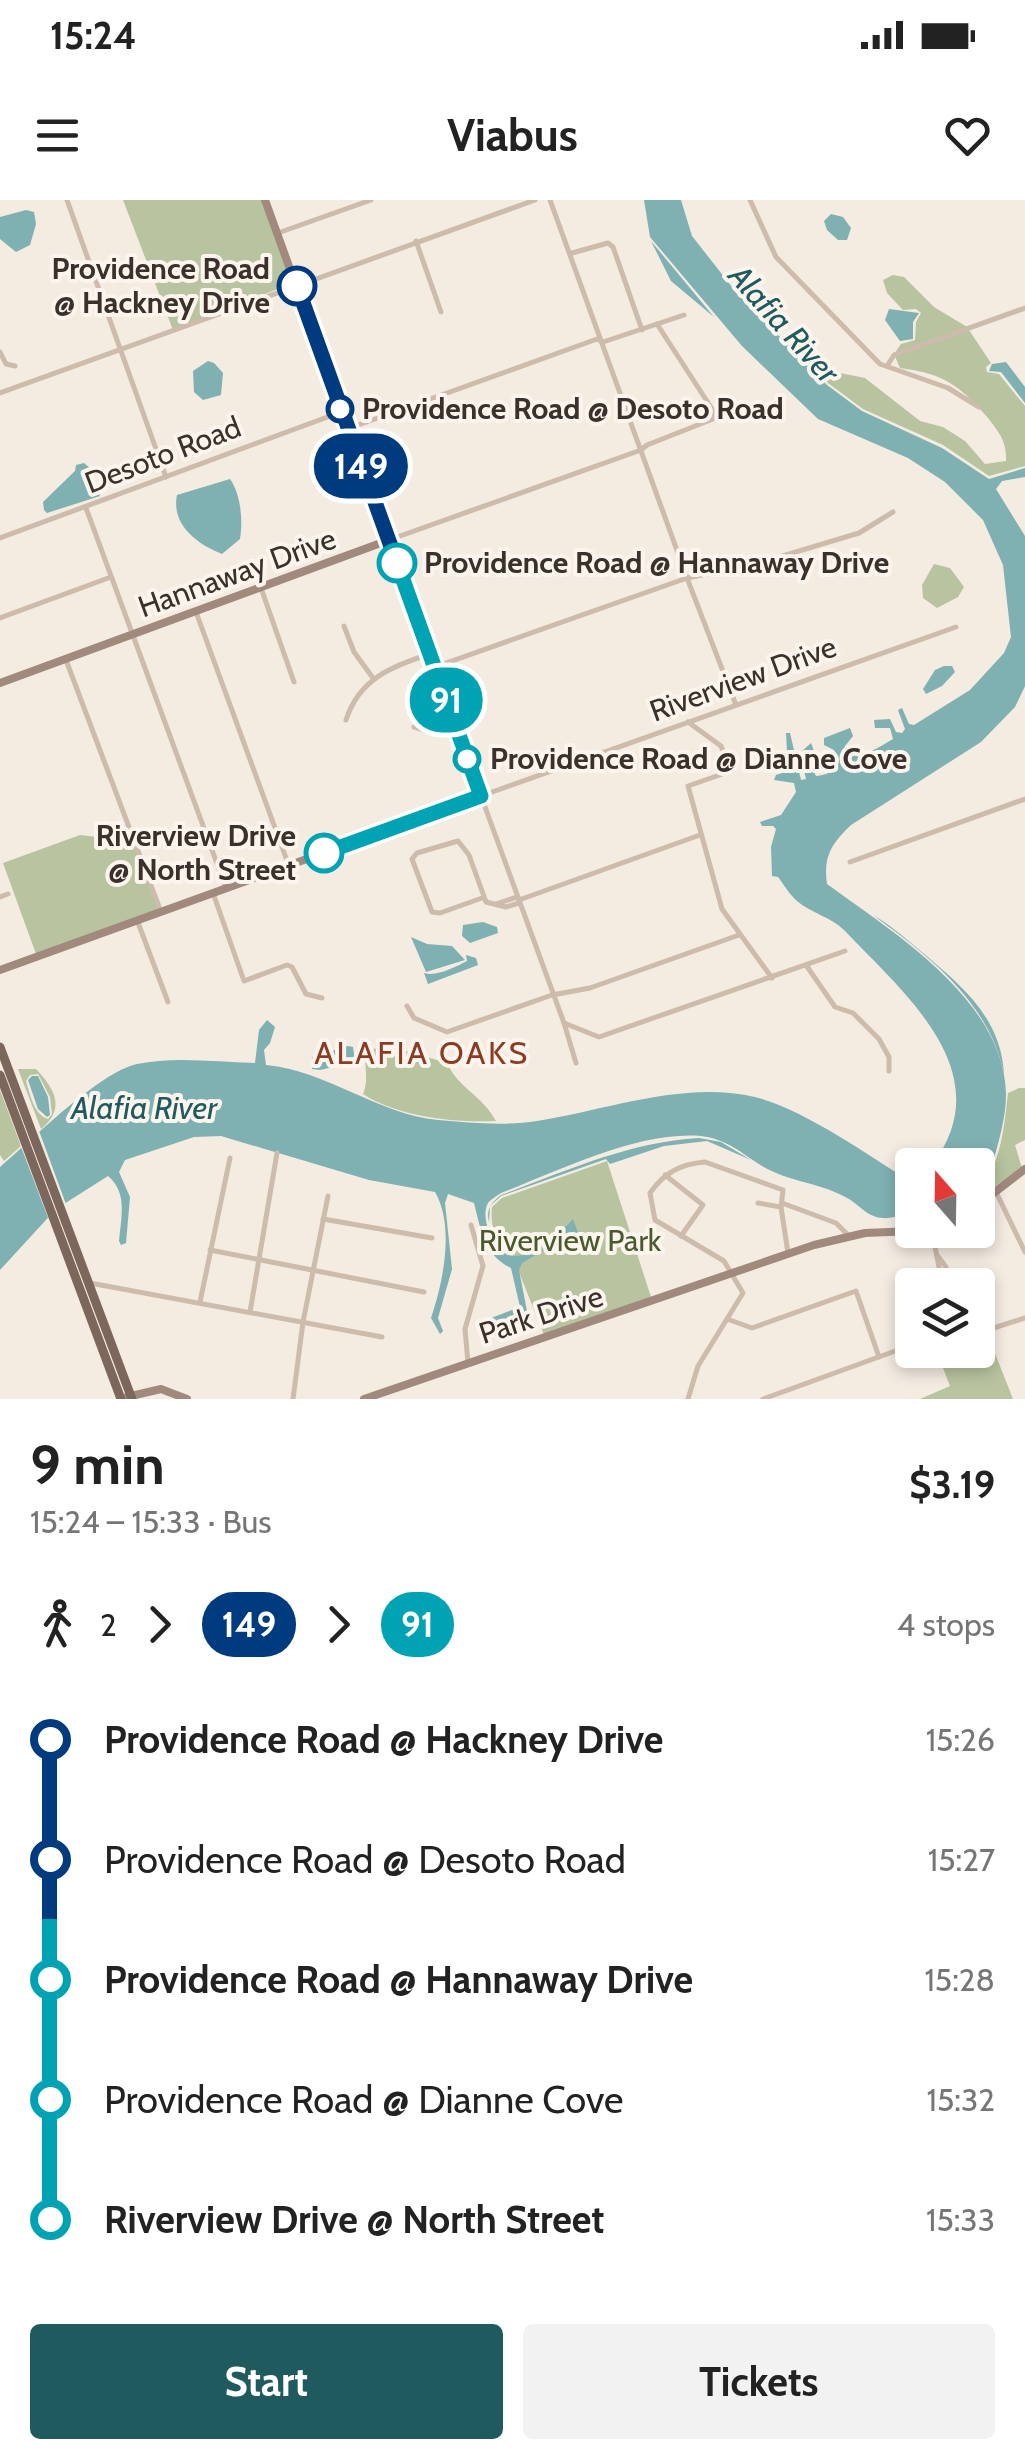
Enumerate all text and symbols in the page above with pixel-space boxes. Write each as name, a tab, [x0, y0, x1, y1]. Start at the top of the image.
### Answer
text: 15:24	[50, 12, 137, 59]
icon: menu	[30, 108, 85, 163]
text: Viabus	[447, 108, 578, 162]
icon: heart	[940, 108, 995, 163]
place label: Providence Road @ Hackney Drive	[52, 250, 270, 321]
water label: Alafia River	[720, 255, 849, 392]
marker: Providence Road @ Hackney Drive	[278, 267, 316, 305]
place label: Providence Road @ Desoto Road	[362, 390, 784, 427]
marker: Providence Road @ Desoto Road	[327, 396, 353, 422]
street label: Desoto Road	[80, 408, 246, 501]
line badge: 149	[304, 434, 418, 498]
text: 149	[334, 445, 388, 488]
street label: Hannaway Drive	[133, 520, 341, 625]
marker: Providence Road @ Hannaway Drive	[378, 544, 416, 582]
place label: Providence Road @ Hannaway Drive	[424, 544, 889, 581]
street label: Riverview Drive	[644, 628, 841, 729]
line badge: 91	[401, 668, 491, 732]
text: 91	[430, 679, 462, 722]
place label: Providence Road @ Dianne Cove	[490, 740, 907, 777]
marker: Providence Road @ Dianne Cove	[454, 746, 480, 772]
place label: Riverview Drive @ North Street	[96, 817, 296, 888]
marker: Riverview Drive @ North Street	[305, 834, 343, 872]
district label: ALAFIA OAKS	[314, 1033, 530, 1072]
water label: Alafia River	[69, 1088, 218, 1127]
north arrow	[895, 1148, 995, 1248]
map controls	[895, 1148, 995, 1368]
park label: Riverview Park	[479, 1222, 662, 1259]
button: layers	[895, 1268, 995, 1368]
street label: Park Drive	[474, 1277, 607, 1352]
text: 9 min	[30, 1431, 165, 1498]
text: $3.19	[909, 1461, 995, 1508]
text: 15:24 – 15:33 · Bus	[30, 1502, 271, 1541]
icon: walk	[30, 1597, 85, 1652]
icon: forward	[132, 1597, 187, 1652]
icon: forward	[311, 1597, 366, 1652]
text: 149	[222, 1603, 276, 1646]
text: 91	[401, 1603, 434, 1646]
text: 2	[100, 1605, 117, 1644]
text: 4 stops	[897, 1605, 995, 1644]
text: Providence Road @ Hackney Drive	[104, 1716, 663, 1763]
text: 15:26	[926, 1720, 995, 1759]
text: Providence Road @ Desoto Road	[104, 1836, 626, 1883]
text: 15:27	[928, 1840, 995, 1879]
text: Providence Road @ Hannaway Drive	[104, 1956, 693, 2003]
text: 15:28	[924, 1960, 995, 1999]
text: Providence Road @ Dianne Cove	[104, 2076, 624, 2123]
text: 15:32	[927, 2080, 995, 2119]
text: Riverview Drive @ North Street	[104, 2196, 604, 2243]
text: 15:33	[926, 2200, 995, 2239]
button: Start	[30, 2324, 503, 2439]
button: Tickets	[523, 2324, 995, 2439]

